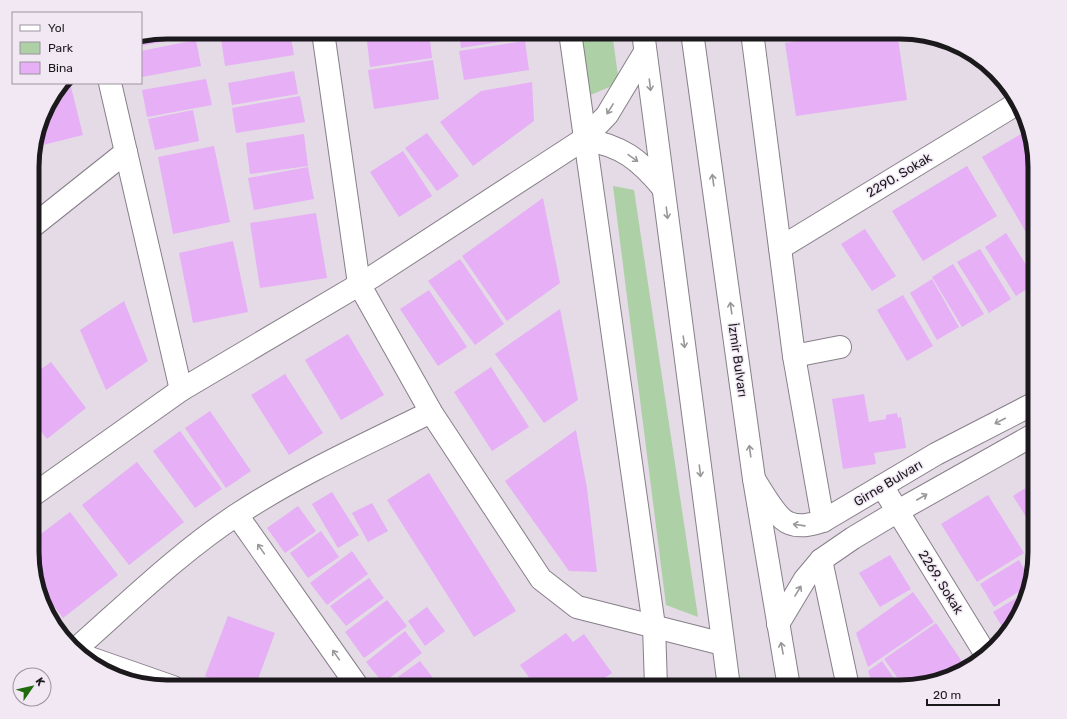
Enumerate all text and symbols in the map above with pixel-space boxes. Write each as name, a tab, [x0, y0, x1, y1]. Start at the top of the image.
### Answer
legend	[12, 12, 142, 84]
text: Yol	[48, 21, 65, 35]
text: Park	[48, 41, 74, 55]
text: Bina	[48, 61, 73, 75]
one-way arrow	[646, 78, 654, 91]
one-way arrow	[606, 103, 614, 115]
street label: 2290. Sokak	[864, 149, 935, 200]
one-way arrow	[627, 154, 638, 162]
one-way arrow	[709, 174, 717, 187]
one-way arrow	[663, 206, 671, 219]
one-way arrow	[727, 302, 735, 315]
street label: İzmir Bulvarı	[725, 322, 751, 398]
one-way arrow	[680, 335, 687, 348]
one-way arrow	[994, 418, 1006, 425]
one-way arrow	[747, 445, 754, 458]
street label: Girne Bulvarı	[851, 457, 925, 509]
one-way arrow	[696, 464, 704, 477]
one-way arrow	[916, 493, 928, 501]
one-way arrow	[793, 521, 806, 529]
one-way arrow	[257, 544, 265, 555]
street label: 2269. Sokak	[915, 547, 967, 617]
one-way arrow	[794, 585, 802, 597]
one-way arrow	[778, 642, 786, 655]
one-way arrow	[332, 650, 340, 661]
north arrow	[12, 667, 52, 707]
text: K	[32, 675, 48, 689]
scale bar	[927, 681, 999, 707]
text: 20 m	[933, 688, 961, 702]

